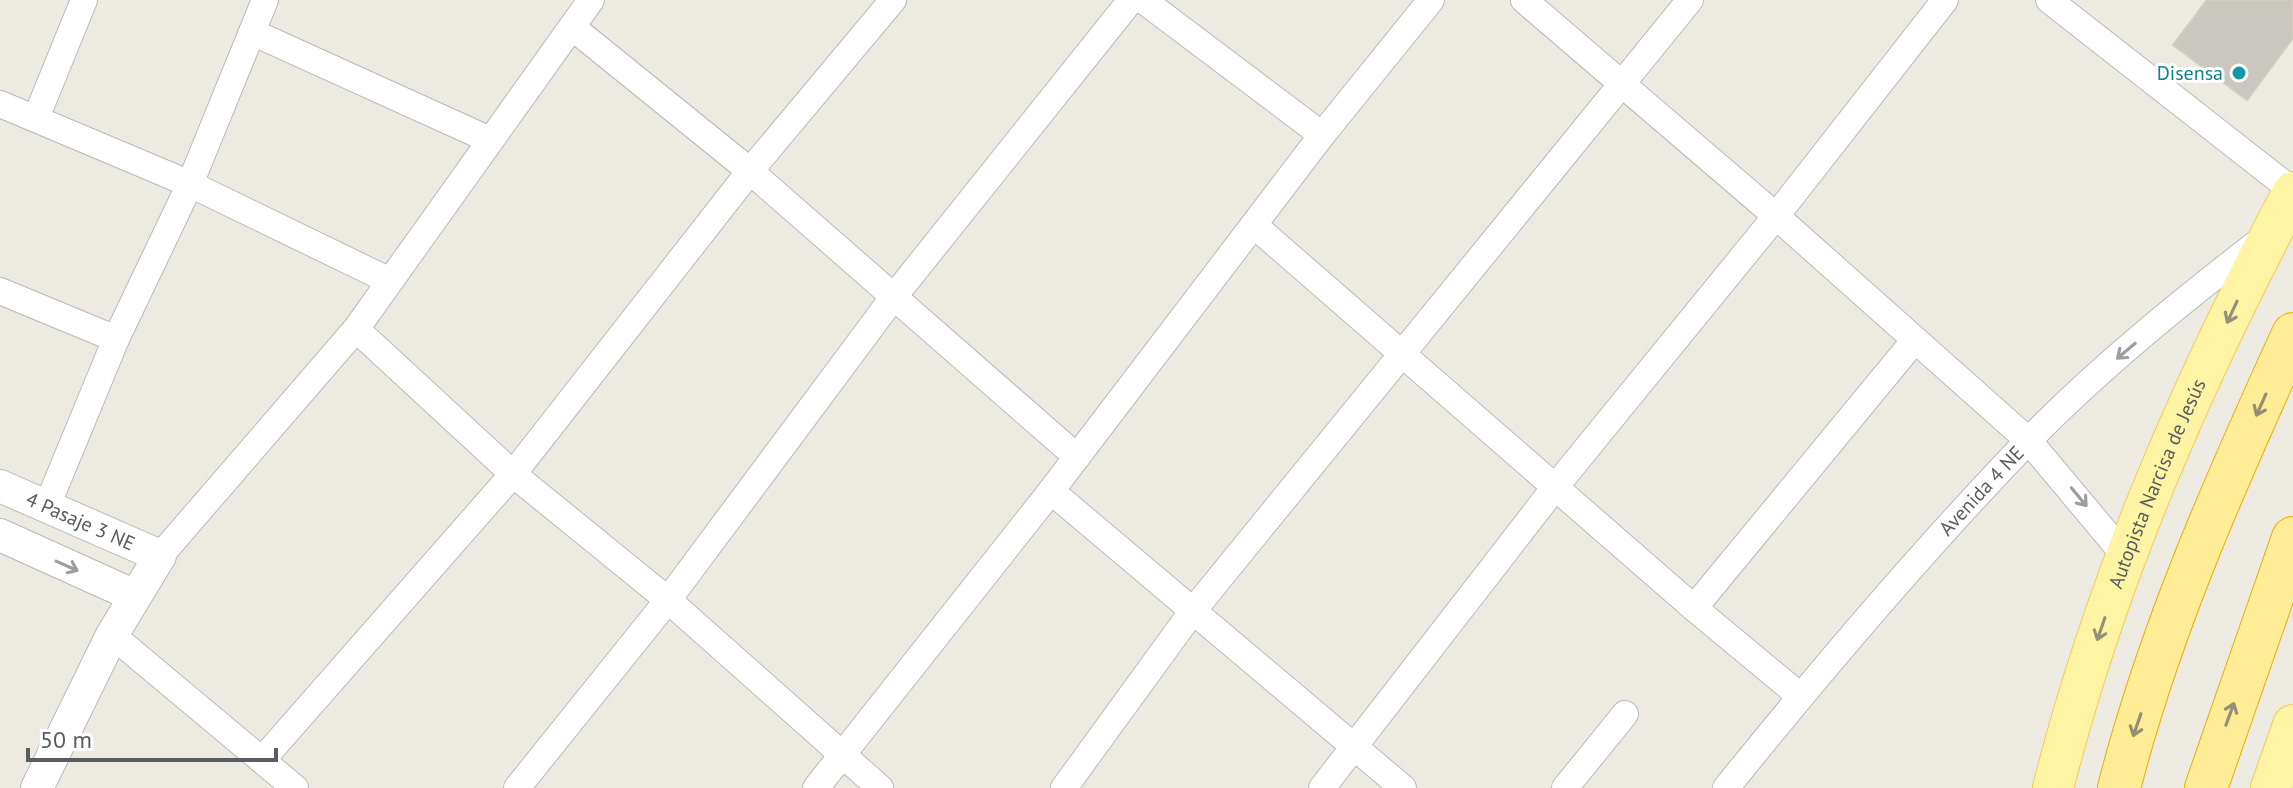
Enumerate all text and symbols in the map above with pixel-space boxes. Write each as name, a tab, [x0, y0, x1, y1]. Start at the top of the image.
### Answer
place label: Disensa	[2157, 60, 2223, 86]
marker: Disensa	[2230, 64, 2248, 82]
one-way arrow	[2224, 299, 2239, 323]
one-way arrow	[2116, 342, 2137, 360]
street label: Autopista Narcisa de Jesús	[2102, 374, 2212, 592]
one-way arrow	[2253, 392, 2268, 416]
street label: Avenida 4 NE	[1933, 440, 2029, 541]
street label: 4 Pasaje 3 NE	[22, 486, 139, 556]
one-way arrow	[2070, 487, 2088, 507]
one-way arrow	[55, 559, 79, 574]
one-way arrow	[2092, 617, 2107, 642]
one-way arrow	[2224, 702, 2239, 727]
scale bar	[28, 712, 276, 762]
one-way arrow	[2128, 712, 2143, 737]
text: 50 m	[40, 724, 92, 755]

